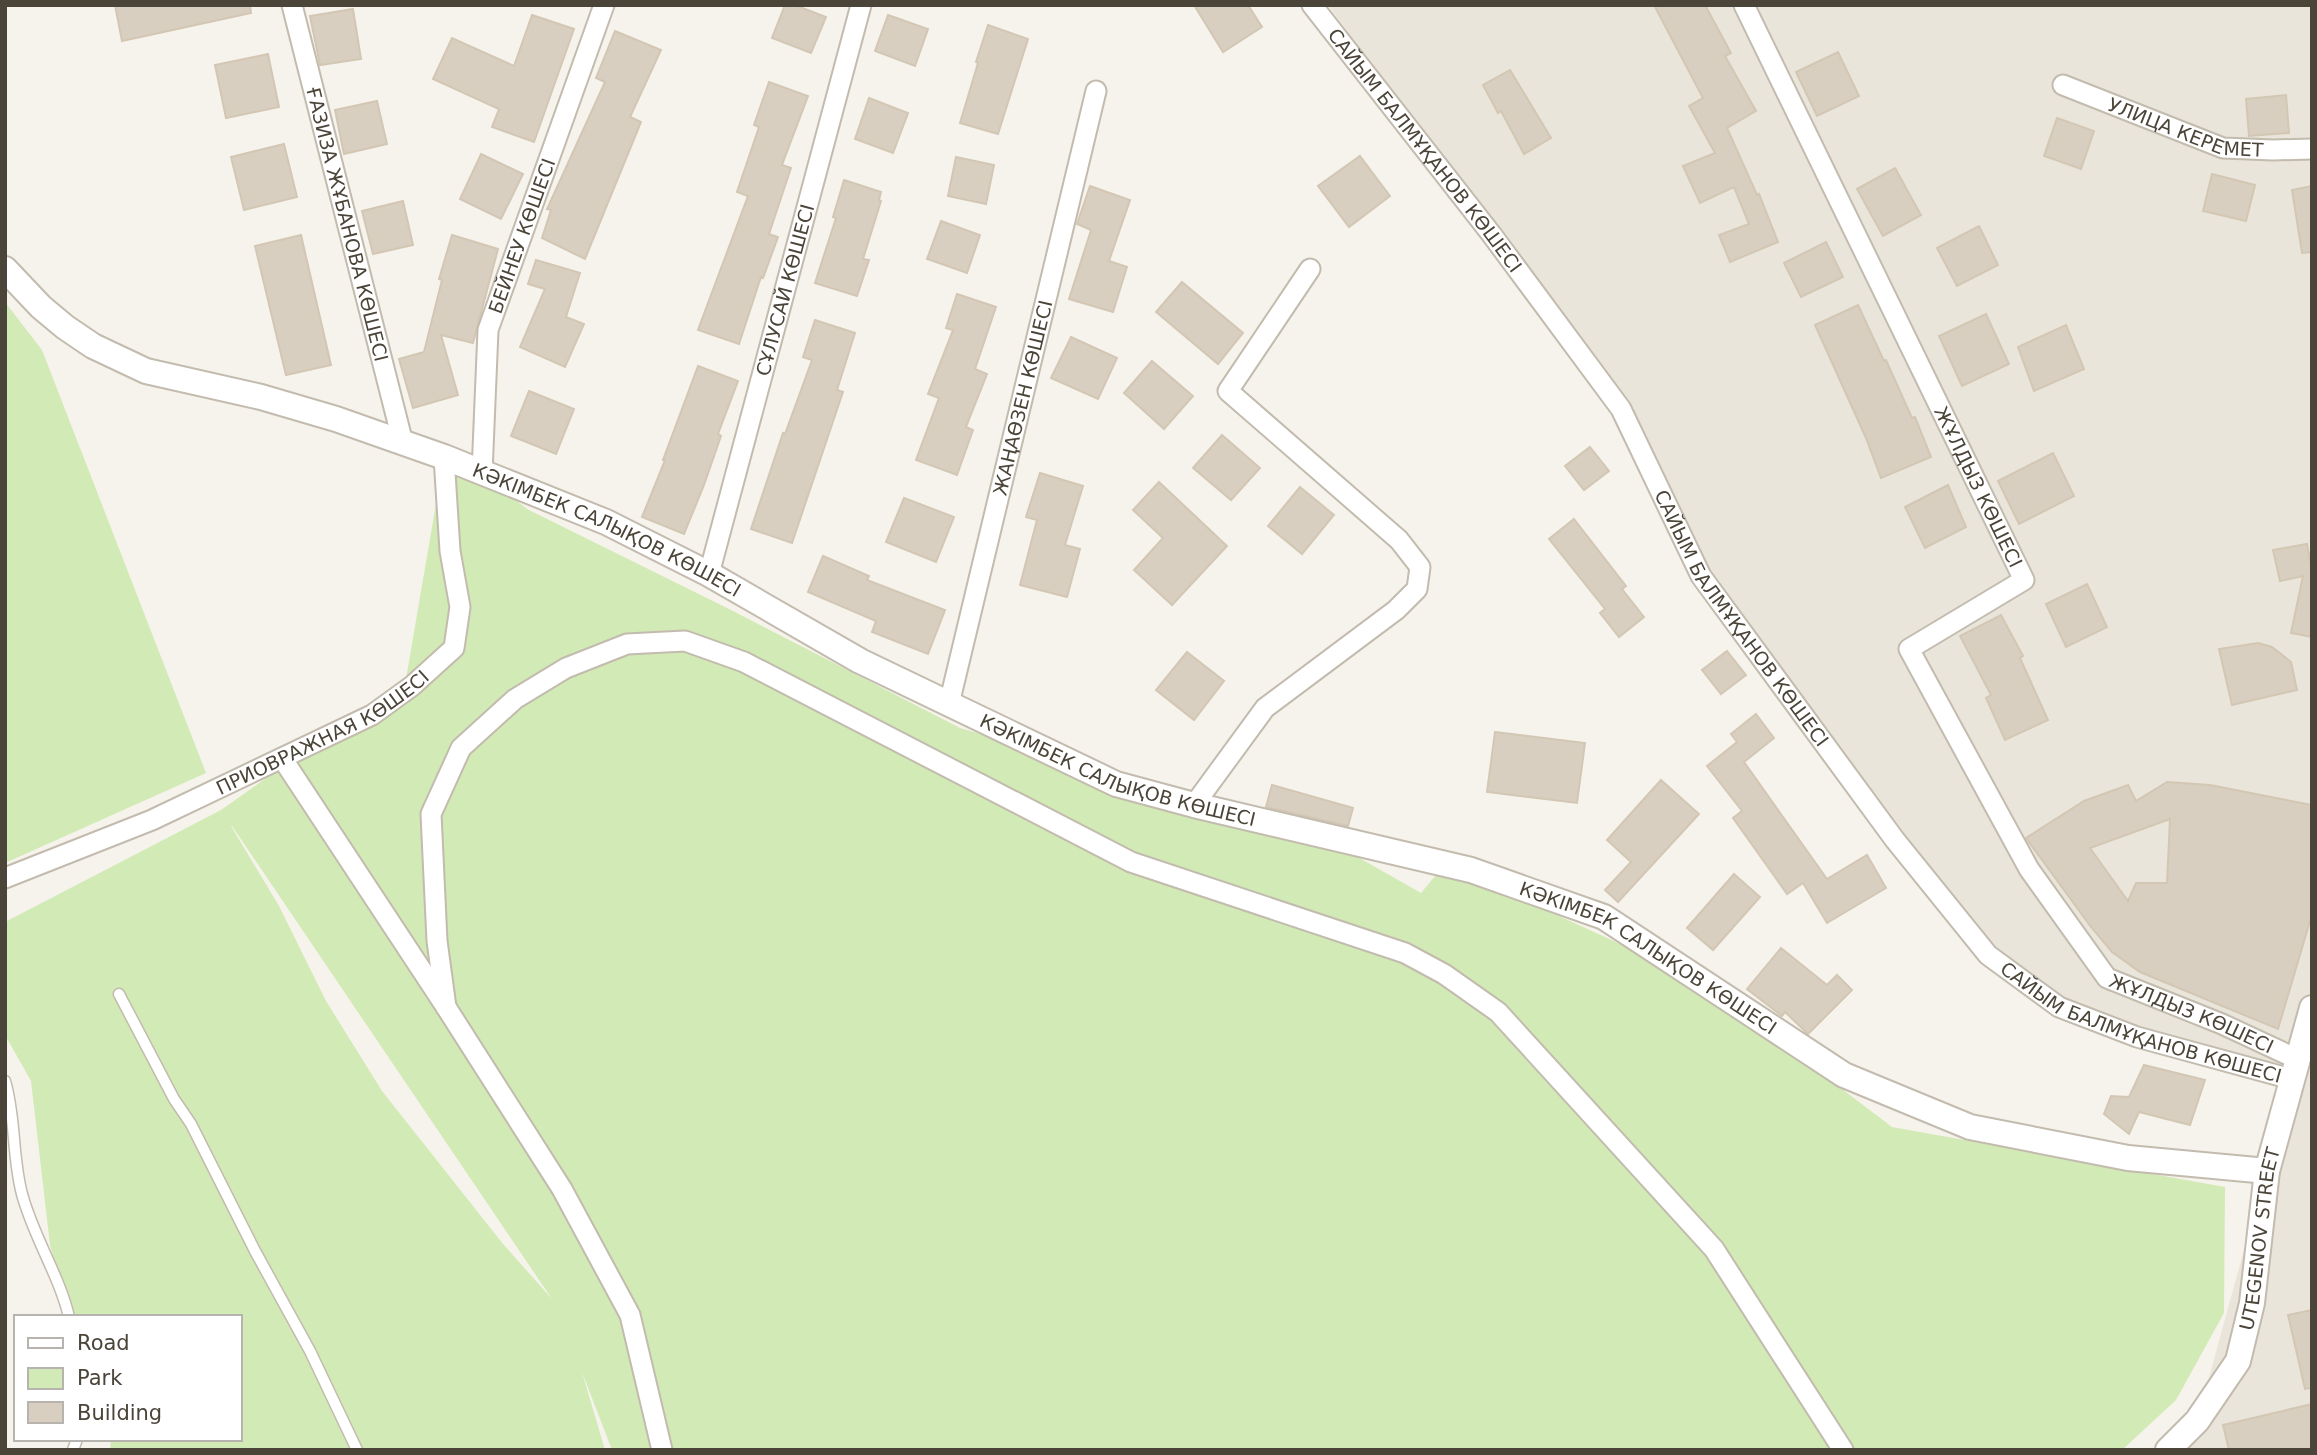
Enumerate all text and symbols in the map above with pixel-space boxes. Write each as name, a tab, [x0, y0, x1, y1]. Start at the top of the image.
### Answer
street label: САЙЫМ БАЛМҰҚАНОВ КӨШЕСІ	[1323, 24, 1527, 276]
street label: ҒАЗИЗА ЖҰБАНОВА КӨШЕСІ	[302, 84, 393, 364]
street label: УЛИЦА КЕРЕМЕТ	[2105, 93, 2264, 161]
street label: БЕЙНЕУ КӨШЕСІ	[484, 156, 559, 316]
street label: СҰЛУСАЙ КӨШЕСІ	[751, 202, 818, 378]
street label: ЖАҢАӨЗЕН КӨШЕСІ	[988, 298, 1056, 497]
street label: ЖҰЛДЫЗ КӨШЕСІ	[1930, 403, 2027, 571]
street label: КӘКІМБЕК САЛЫҚОВ КӨШЕСІ	[469, 459, 745, 601]
street label: САЙЫМ БАЛМҰҚАНОВ КӨШЕСІ	[1650, 486, 1833, 751]
street label: ПРИОВРАЖНАЯ КӨШЕСІ	[213, 666, 433, 799]
street label: КӘКІМБЕК САЛЫҚОВ КӨШЕСІ	[977, 709, 1258, 830]
street label: КӘКІМБЕК САЛЫҚОВ КӨШЕСІ	[1517, 877, 1781, 1039]
street label: САЙЫМ БАЛМҰҚАНОВ КӨШЕСІ	[1996, 957, 2284, 1087]
street label: ЖҰЛДЫЗ КӨШЕСІ	[2106, 969, 2277, 1058]
street label: UTEGENOV STREET	[2235, 1144, 2284, 1333]
legend	[14, 1315, 242, 1441]
text: Road	[77, 1331, 130, 1355]
text: Park	[77, 1366, 123, 1390]
text: Building	[77, 1401, 162, 1425]

